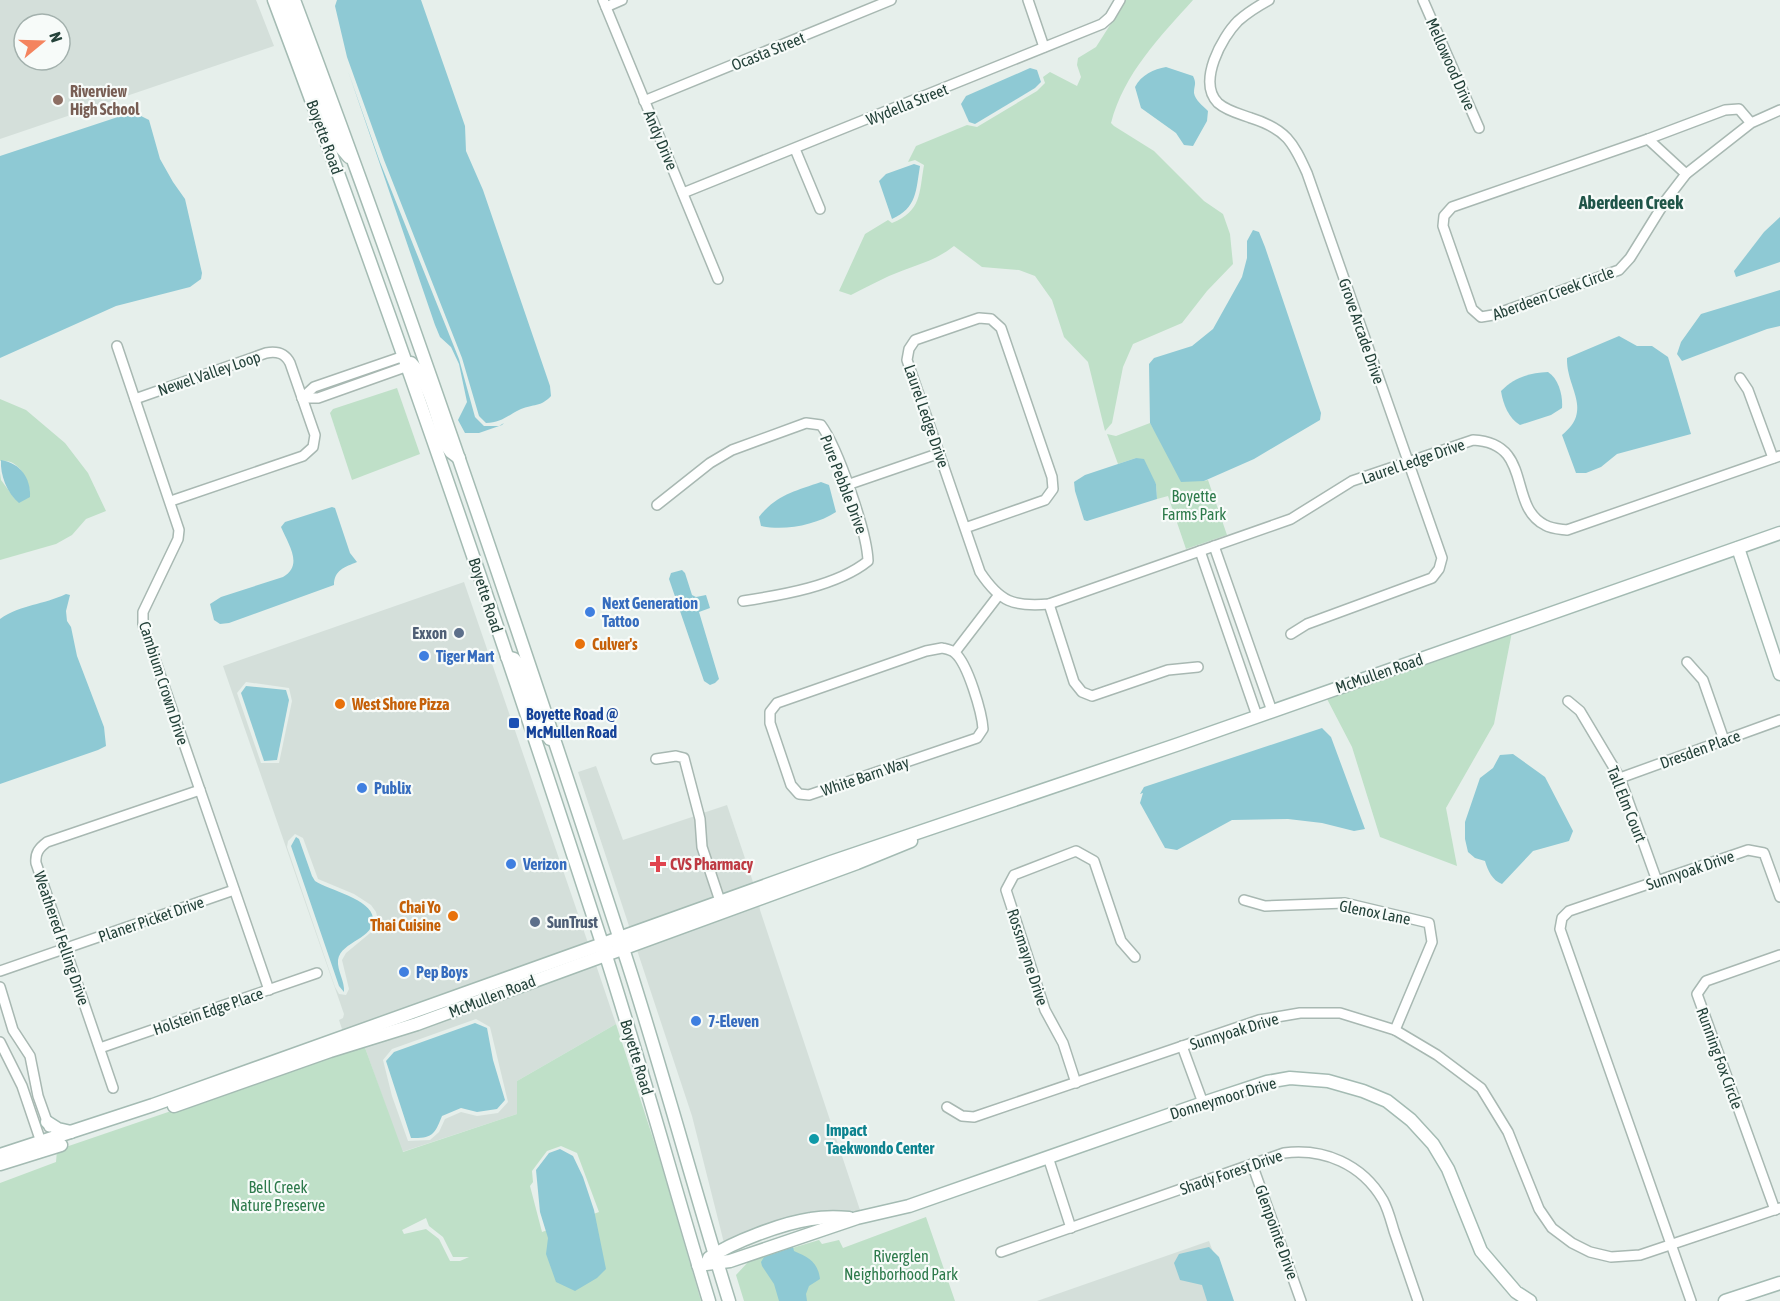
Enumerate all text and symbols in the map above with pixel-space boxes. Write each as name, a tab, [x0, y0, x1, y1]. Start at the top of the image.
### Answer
north arrow	[12, 12, 72, 72]
street label: Mellowood Drive	[1423, 15, 1479, 113]
street label: Ocasta Street	[729, 28, 808, 74]
text: N	[46, 30, 66, 45]
street label: Wydella Street	[864, 79, 951, 129]
place label: Riverview High School	[70, 82, 140, 118]
marker: Riverview High School	[51, 93, 65, 107]
street label: Boyette Road	[302, 97, 347, 177]
street label: Andy Drive	[639, 107, 682, 173]
district label: Aberdeen Creek	[1578, 192, 1684, 213]
street label: Aberdeen Creek Circle	[1490, 263, 1616, 323]
street label: Grove Arcade Drive	[1336, 276, 1388, 386]
street label: Newel Valley Loop	[155, 347, 263, 400]
street label: Laurel Ledge Drive	[900, 362, 953, 470]
street label: Pure Pebble Drive	[817, 432, 871, 536]
street label: Laurel Ledge Drive	[1359, 435, 1467, 488]
park label: Boyette Farms Park	[1162, 487, 1226, 523]
street label: Boyette Road	[464, 555, 507, 635]
place label: Next Generation Tattoo	[602, 594, 698, 630]
marker: Next Generation Tattoo	[583, 605, 597, 619]
street label: Cambium Crown Drive	[136, 619, 192, 747]
place label: Exxon	[412, 624, 447, 642]
marker: Exxon	[452, 626, 466, 640]
place label: Culver's	[592, 635, 638, 653]
marker: Culver's	[573, 637, 587, 651]
place label: Tiger Mart	[436, 647, 495, 665]
marker: Tiger Mart	[417, 649, 431, 663]
street label: McMullen Road	[1333, 650, 1425, 696]
place label: West Shore Pizza	[351, 695, 449, 713]
marker: West Shore Pizza	[333, 697, 347, 711]
place label: Boyette Road @ McMullen Road	[526, 705, 618, 741]
marker: Boyette Road @ McMullen Road	[507, 716, 521, 730]
street label: Dresden Place	[1657, 726, 1743, 772]
street label: White Barn Way	[819, 752, 912, 800]
street label: Tall Elm Court	[1604, 763, 1651, 845]
place label: Publix	[374, 779, 412, 797]
marker: Publix	[355, 781, 369, 795]
street label: Sunnyoak Drive	[1644, 847, 1737, 894]
place label: Verizon	[522, 855, 567, 873]
place label: CVS Pharmacy	[670, 855, 754, 873]
marker: Verizon	[504, 857, 518, 871]
marker: CVS Pharmacy	[651, 857, 665, 871]
street label: Weathered Felling Drive	[30, 869, 93, 1008]
street label: Planer Picket Drive	[96, 893, 206, 945]
street label: Glenox Lane	[1338, 896, 1412, 928]
place label: Chai Yo Thai Cuisine	[370, 898, 441, 934]
street label: Rossmayne Drive	[1003, 906, 1052, 1008]
marker: Chai Yo Thai Cuisine	[446, 909, 460, 923]
place label: SunTrust	[547, 913, 598, 931]
marker: SunTrust	[528, 915, 542, 929]
place label: Pep Boys	[416, 963, 468, 981]
marker: Pep Boys	[397, 965, 411, 979]
street label: McMullen Road	[446, 971, 538, 1021]
street label: Holstein Edge Place	[151, 984, 266, 1039]
street label: Running Fox Circle	[1692, 1005, 1747, 1112]
street label: Sunnyoak Drive	[1188, 1009, 1281, 1054]
place label: 7-Eleven	[708, 1012, 759, 1030]
marker: 7-Eleven	[689, 1014, 703, 1028]
street label: Boyette Road	[616, 1017, 657, 1097]
street label: Donneymoor Drive	[1168, 1073, 1279, 1124]
place label: Impact Taekwondo Center	[826, 1121, 935, 1157]
marker: Impact Taekwondo Center	[807, 1132, 821, 1146]
street label: Shady Forest Drive	[1177, 1146, 1285, 1199]
park label: Bell Creek Nature Preserve	[231, 1178, 325, 1214]
street label: Glenpointe Drive	[1251, 1182, 1302, 1282]
park label: Riverglen Neighborhood Park	[844, 1247, 958, 1284]

